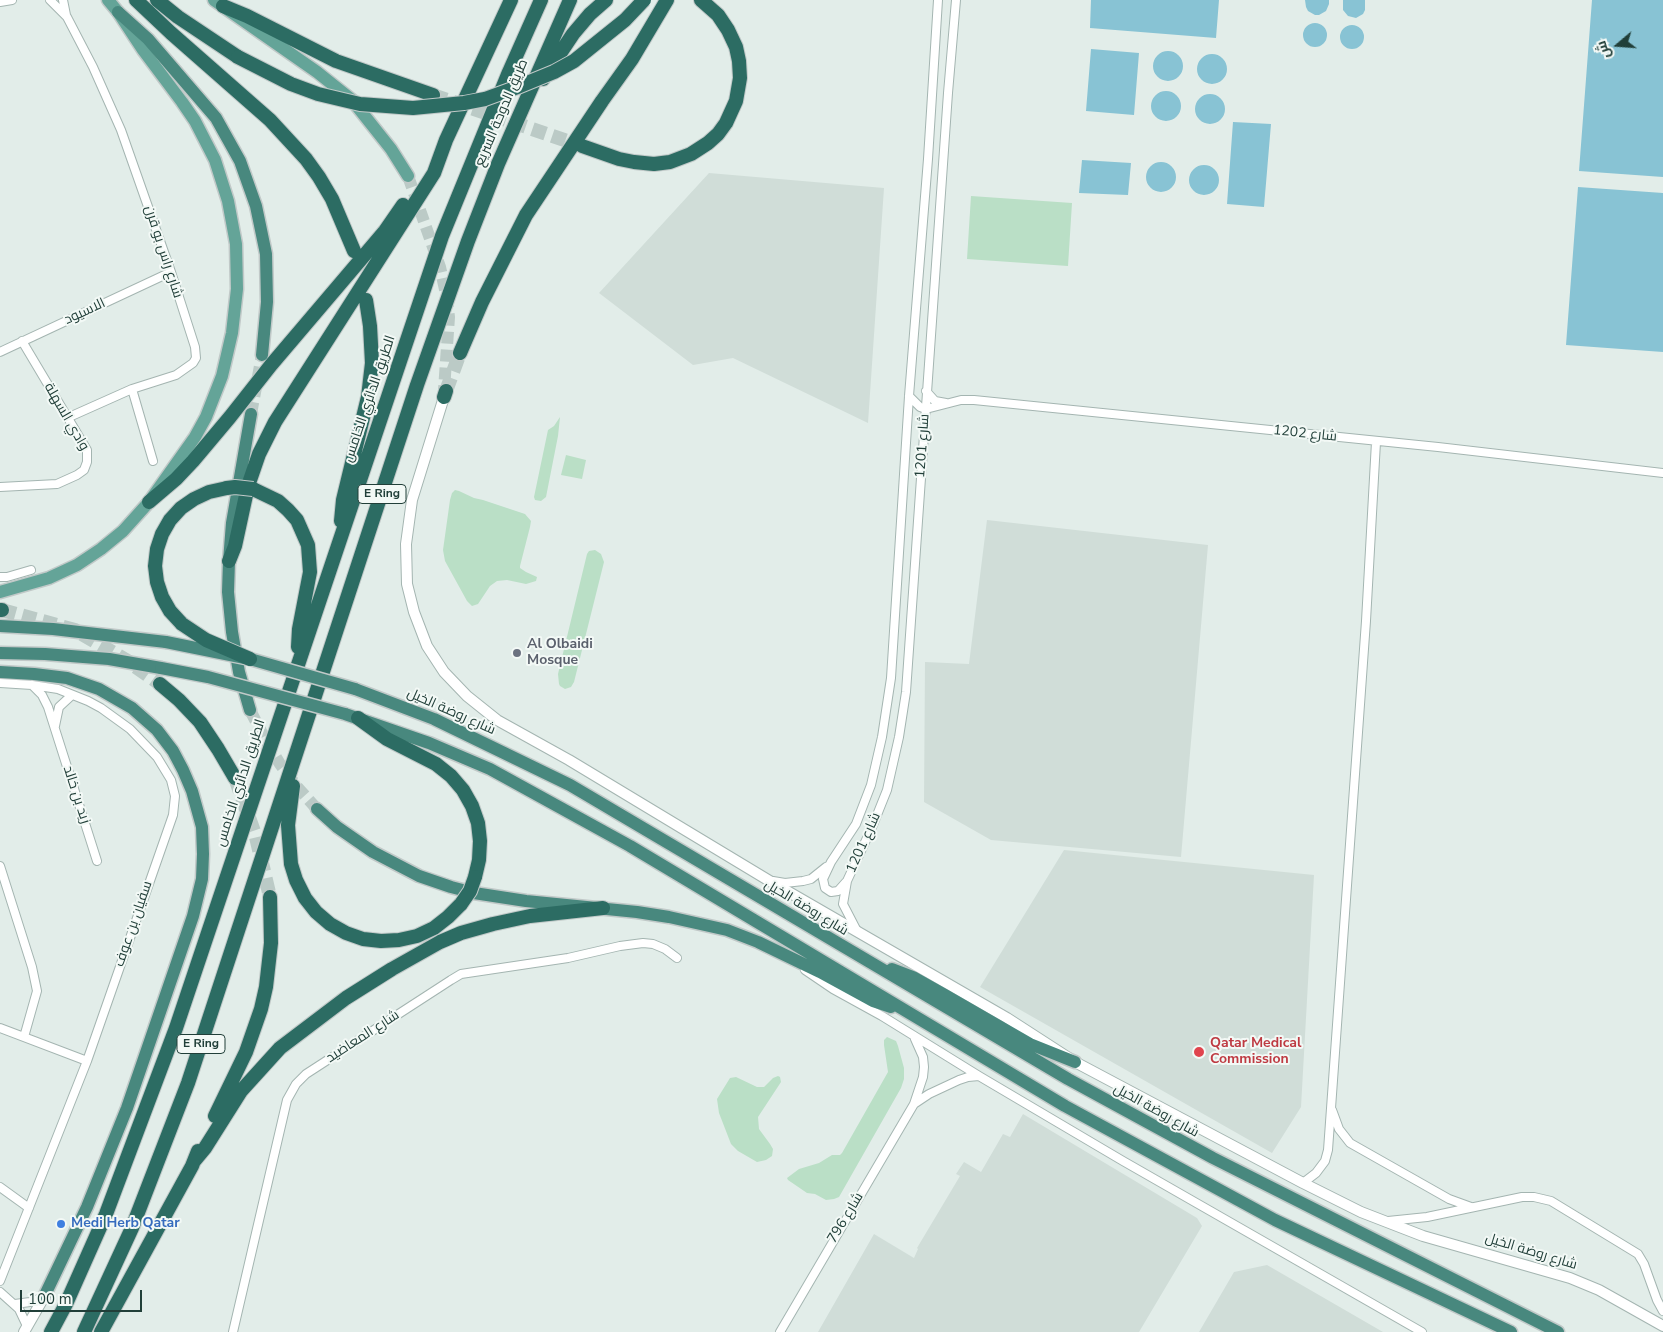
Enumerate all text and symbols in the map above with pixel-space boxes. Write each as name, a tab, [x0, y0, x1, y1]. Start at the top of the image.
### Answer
north arrow	[1593, 20, 1643, 70]
text: ش	[1591, 38, 1615, 61]
street label: طريق الدوحة السريع	[472, 57, 532, 169]
street label: شارع راس بو قرن	[140, 204, 186, 300]
street label: الاسيود	[62, 295, 108, 329]
street label: الطريق الدائري الخامس	[340, 333, 400, 465]
street label: وادي السهلة	[40, 380, 92, 454]
street label: شارع 1201	[912, 413, 934, 479]
street label: شارع 1202	[1272, 422, 1338, 446]
road number: E Ring	[358, 484, 406, 504]
place label: Al Olbaidi Mosque	[527, 637, 593, 670]
marker: Al Olbaidi Mosque	[511, 647, 523, 659]
street label: شارع روضة الخيل	[404, 685, 498, 739]
street label: الطريق الدائري الخامس	[212, 717, 270, 849]
street label: زيد بن خالد	[59, 764, 93, 826]
street label: شارع 1201	[843, 810, 885, 876]
street label: شارع روضة الخيل	[761, 876, 851, 940]
street label: سفيان بن عوف	[111, 879, 157, 969]
street label: شارع المعاضيد	[323, 1007, 403, 1067]
road number: E Ring	[177, 1034, 225, 1054]
place label: Qatar Medical Commission	[1210, 1036, 1301, 1068]
marker: Qatar Medical Commission	[1192, 1045, 1206, 1059]
street label: شارع روضة الخيل	[1110, 1081, 1202, 1141]
street label: شارع 796	[824, 1190, 868, 1246]
place label: Medi Herb Qatar	[71, 1216, 180, 1232]
marker: Medi Herb Qatar	[55, 1218, 67, 1230]
street label: شارع روضة الخيل	[1483, 1230, 1579, 1274]
scale bar	[22, 1280, 145, 1312]
text: 100 m	[28, 1289, 72, 1309]

